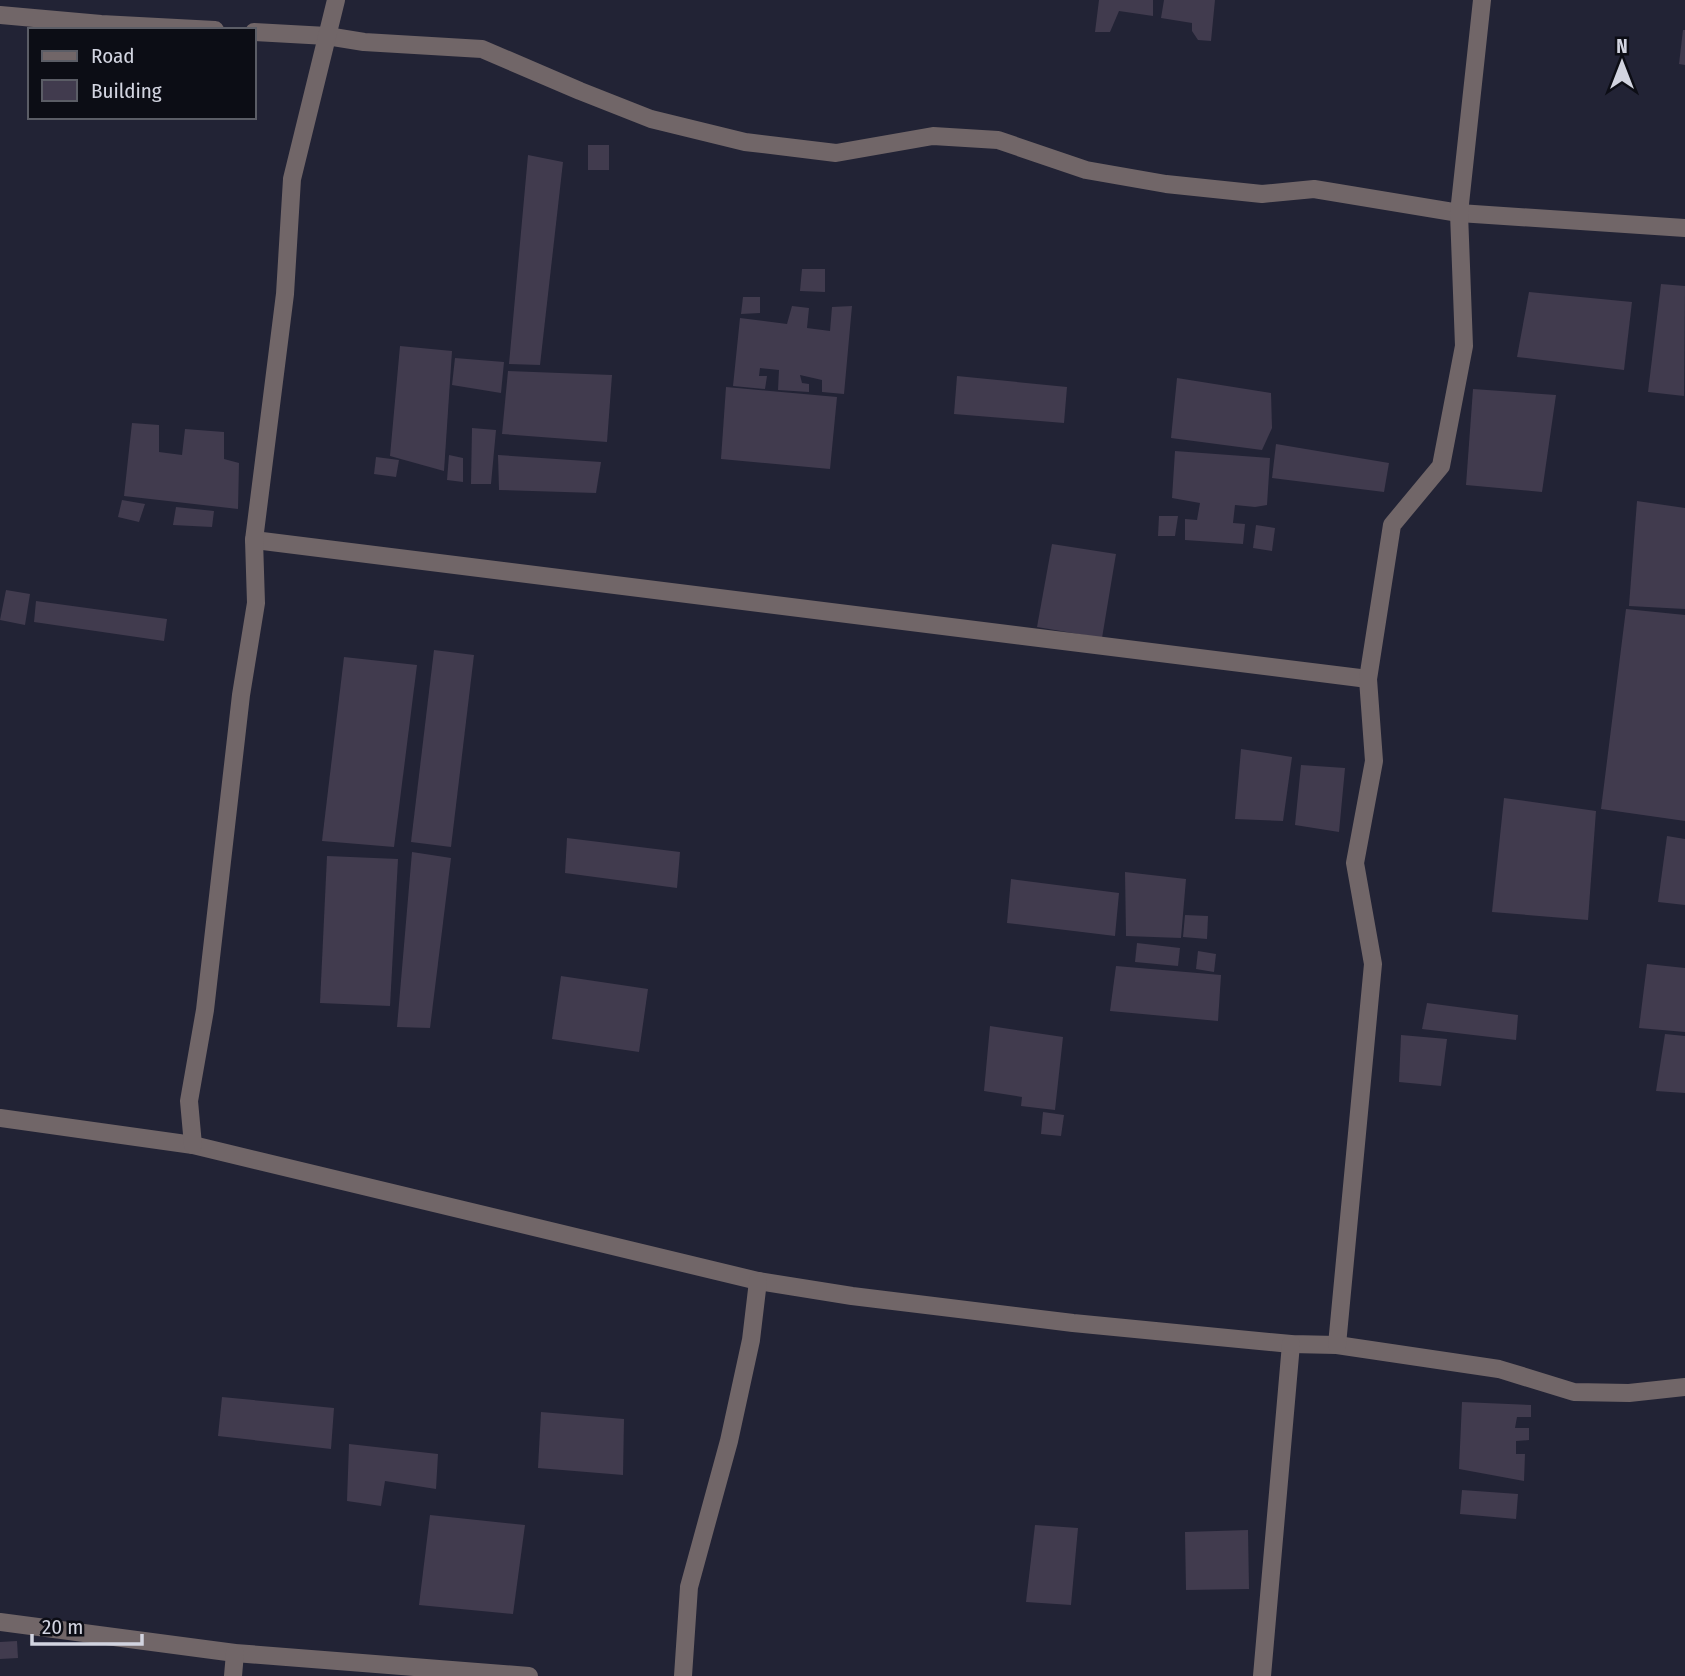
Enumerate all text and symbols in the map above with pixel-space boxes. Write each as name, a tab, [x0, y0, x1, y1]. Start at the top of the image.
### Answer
legend	[28, 28, 256, 119]
north arrow	[1587, 28, 1657, 98]
text: N	[1616, 35, 1628, 58]
text: Road	[91, 43, 135, 69]
text: Building	[91, 78, 162, 104]
scale bar	[32, 1602, 142, 1646]
text: 20 m	[42, 1614, 83, 1640]

